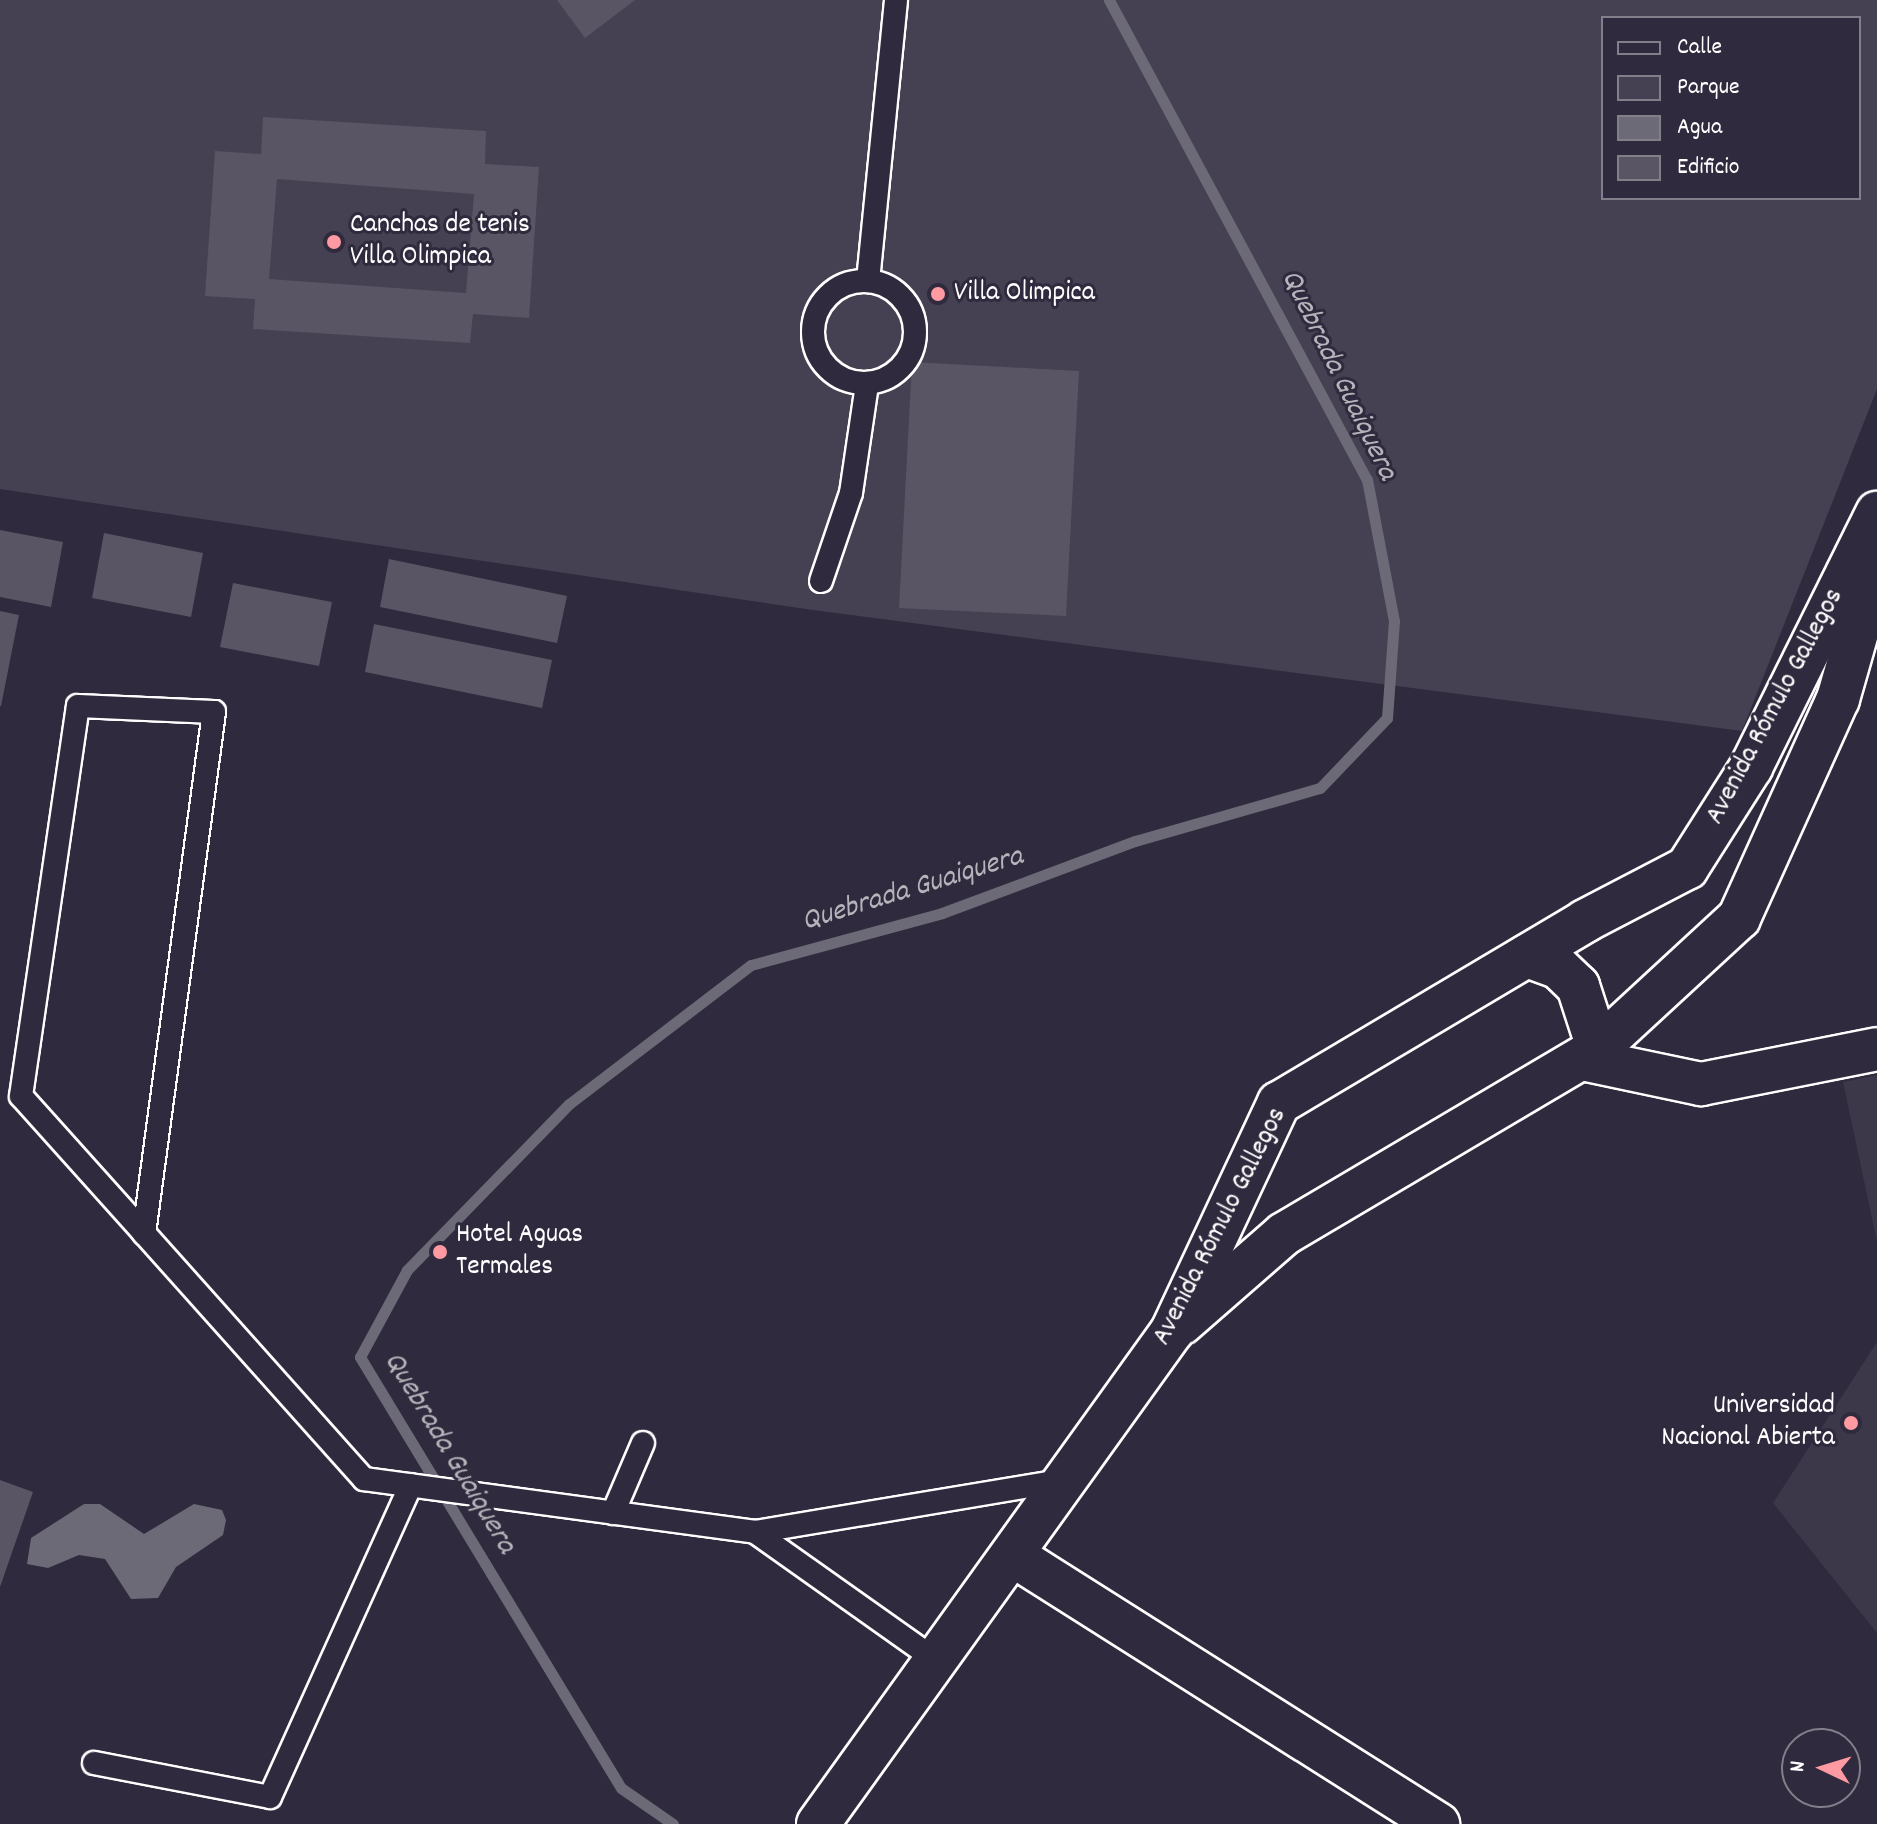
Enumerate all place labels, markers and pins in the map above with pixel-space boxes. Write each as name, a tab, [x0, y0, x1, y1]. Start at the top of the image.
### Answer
place label: Canchas de tenis Villa Olimpica	[350, 209, 530, 275]
marker: Canchas de tenis Villa Olimpica	[325, 233, 343, 251]
place label: Villa Olimpica	[954, 277, 1095, 311]
marker: Villa Olimpica	[929, 285, 947, 303]
place label: Hotel Aguas Termales	[456, 1219, 583, 1285]
marker: Hotel Aguas Termales	[431, 1243, 449, 1261]
place label: Universidad Nacional Abierta	[1661, 1390, 1835, 1456]
marker: Universidad Nacional Abierta	[1842, 1414, 1860, 1432]

